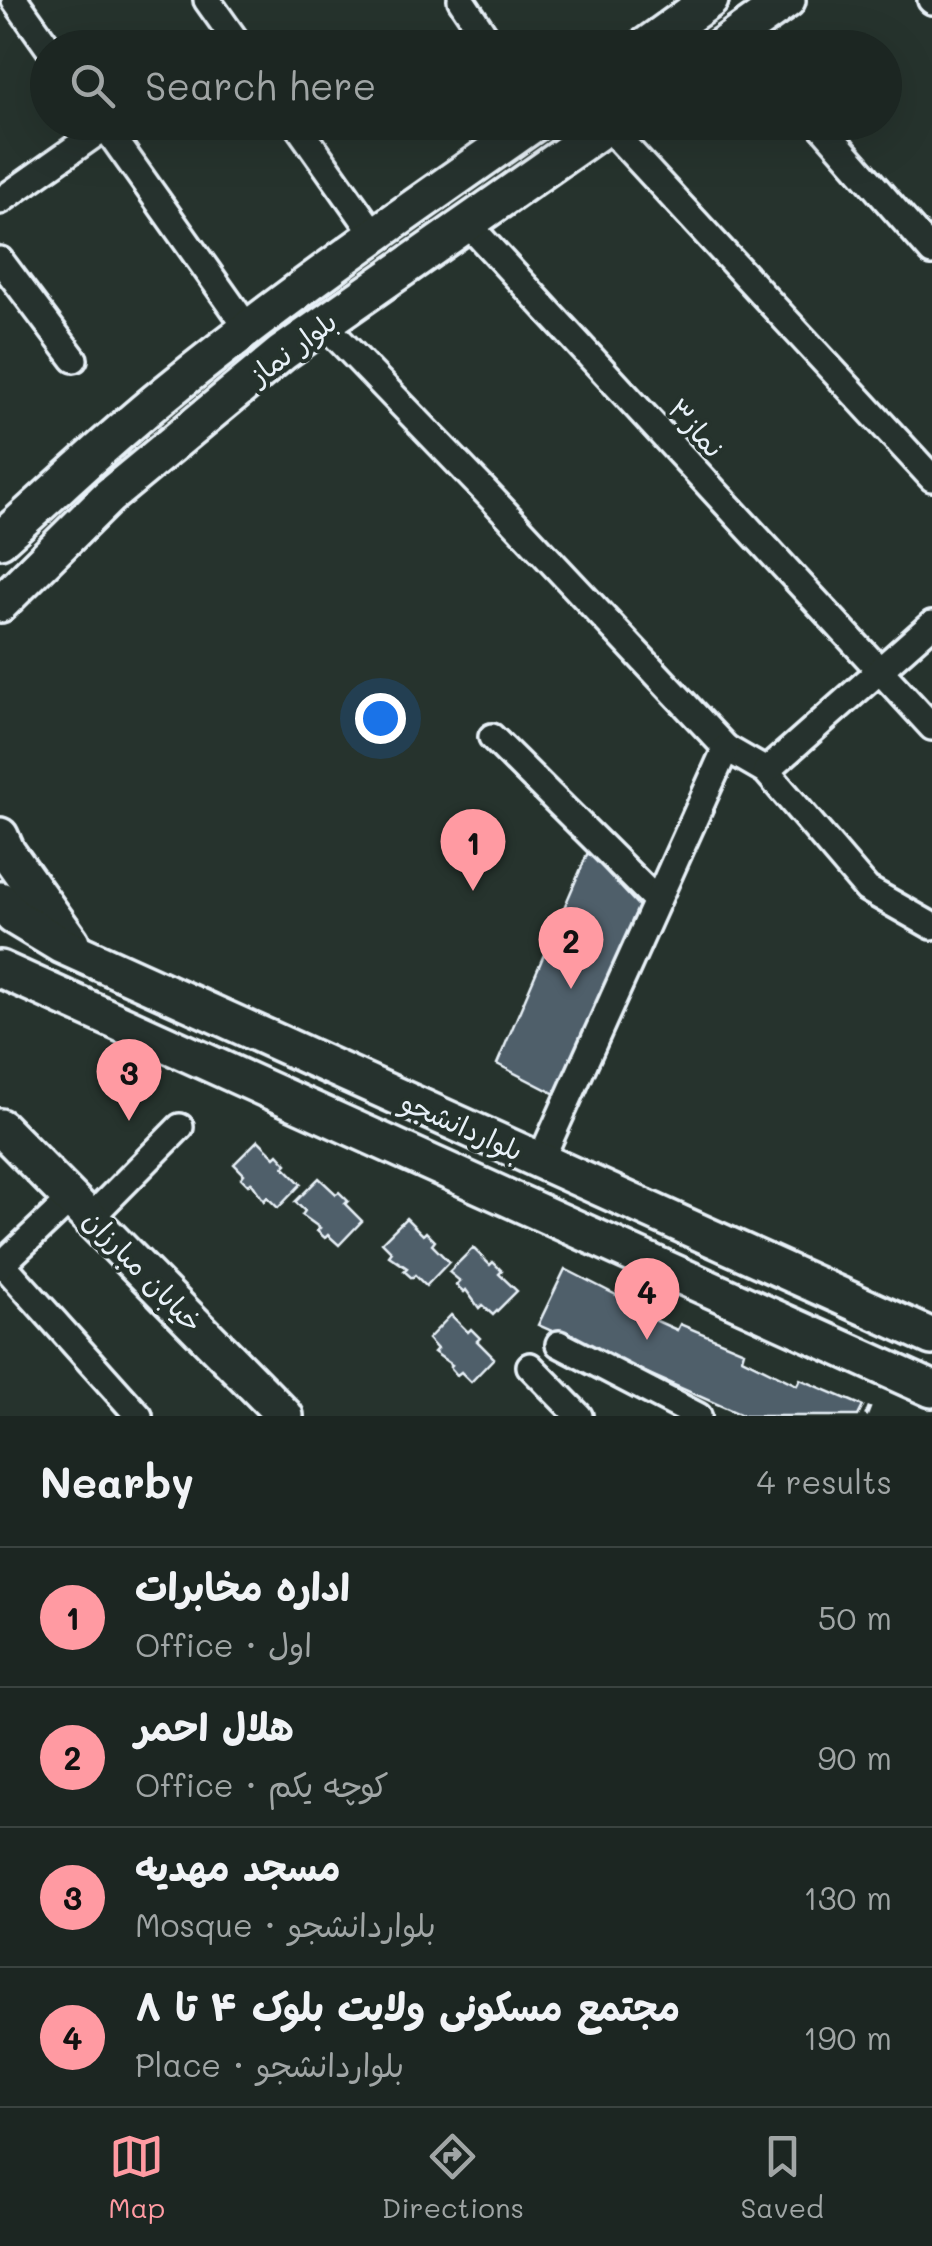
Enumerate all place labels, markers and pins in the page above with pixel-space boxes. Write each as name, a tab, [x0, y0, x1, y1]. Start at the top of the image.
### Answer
pin: 1	[440, 808, 506, 891]
pin: 2	[538, 906, 604, 989]
pin: 3	[96, 1038, 162, 1121]
pin: 4	[614, 1258, 680, 1340]

